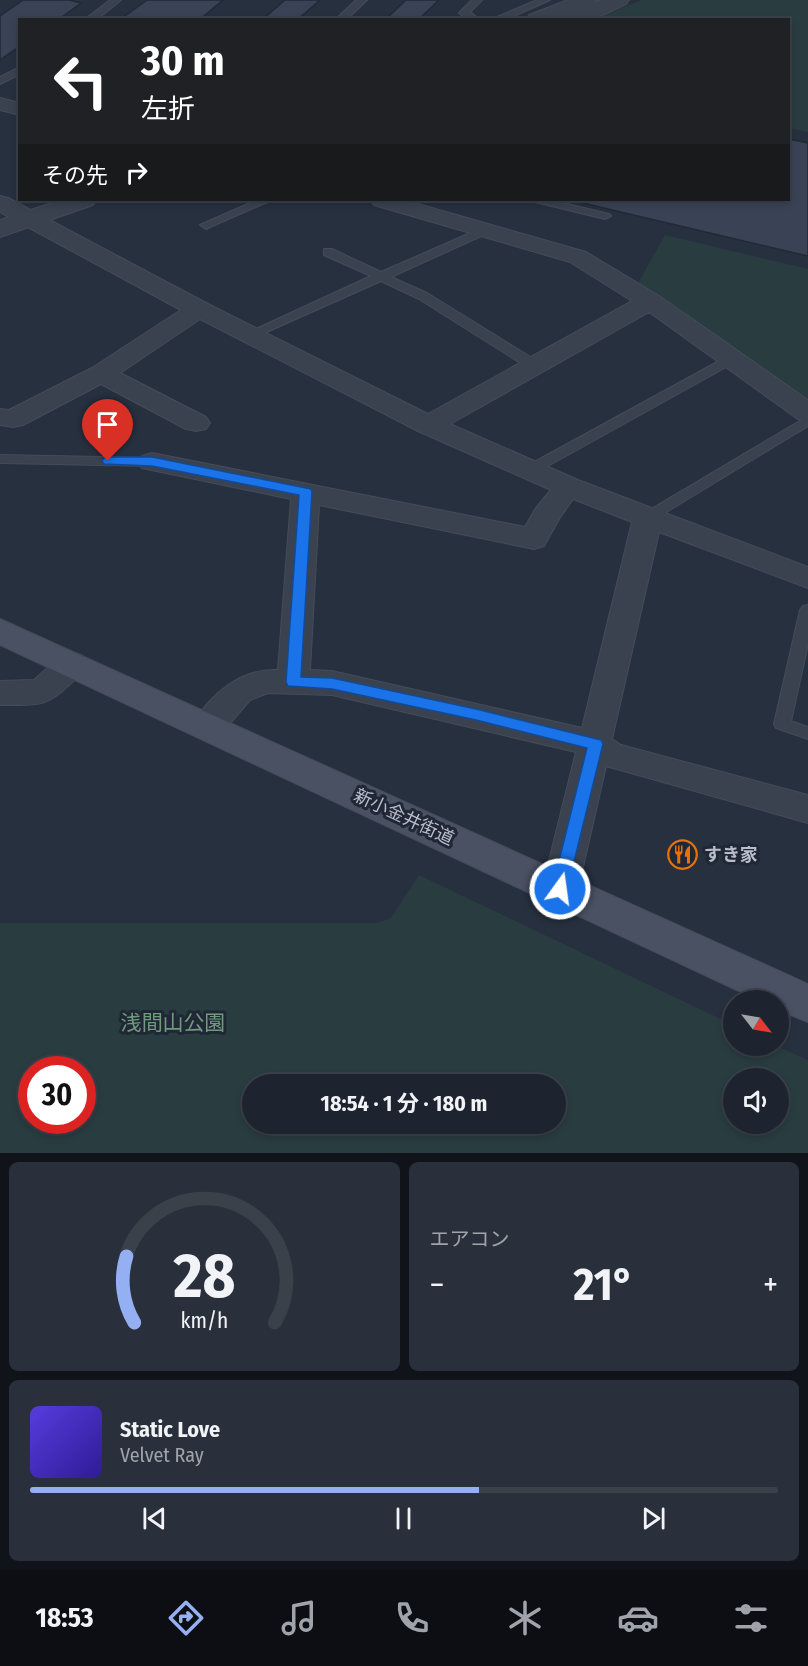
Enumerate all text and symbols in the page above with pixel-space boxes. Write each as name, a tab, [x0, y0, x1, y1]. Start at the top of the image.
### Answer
text: 30 m	[141, 36, 225, 86]
icon: left	[42, 42, 120, 120]
text: 左折	[141, 93, 195, 125]
icon: right	[120, 156, 153, 189]
text: その先	[42, 162, 108, 189]
pin	[82, 399, 133, 461]
icon: arrive	[91, 408, 124, 441]
street label: 新小金井街道	[350, 784, 458, 850]
restaurant icon: すき家	[667, 839, 699, 871]
place label: すき家	[704, 844, 758, 866]
position arrow	[528, 857, 592, 921]
north arrow	[723, 990, 789, 1056]
map controls	[723, 990, 789, 1134]
park label: 浅間山公園	[121, 1010, 226, 1036]
speed limit sign: 30	[18, 1056, 96, 1134]
button: sound	[723, 1068, 789, 1134]
text: 18:54 · 1 分 · 180 m	[321, 1090, 487, 1117]
text: エアコン	[430, 1227, 510, 1251]
text: 28	[172, 1239, 235, 1314]
text: 21°	[574, 1258, 634, 1312]
text: −	[430, 1265, 444, 1305]
text: +	[763, 1265, 778, 1305]
text: km/h	[180, 1309, 228, 1335]
text: Static Love	[120, 1416, 220, 1443]
text: Velvet Ray	[120, 1443, 204, 1467]
icon: previous	[138, 1502, 171, 1535]
icon: pause	[387, 1502, 420, 1535]
icon: next	[637, 1502, 670, 1535]
icon: directions	[165, 1597, 207, 1639]
icon: music	[278, 1597, 320, 1639]
icon: phone	[391, 1597, 433, 1639]
icon: climate	[504, 1597, 546, 1639]
icon: car	[617, 1597, 659, 1639]
icon: filters	[730, 1597, 772, 1639]
text: 18:53	[36, 1602, 93, 1634]

